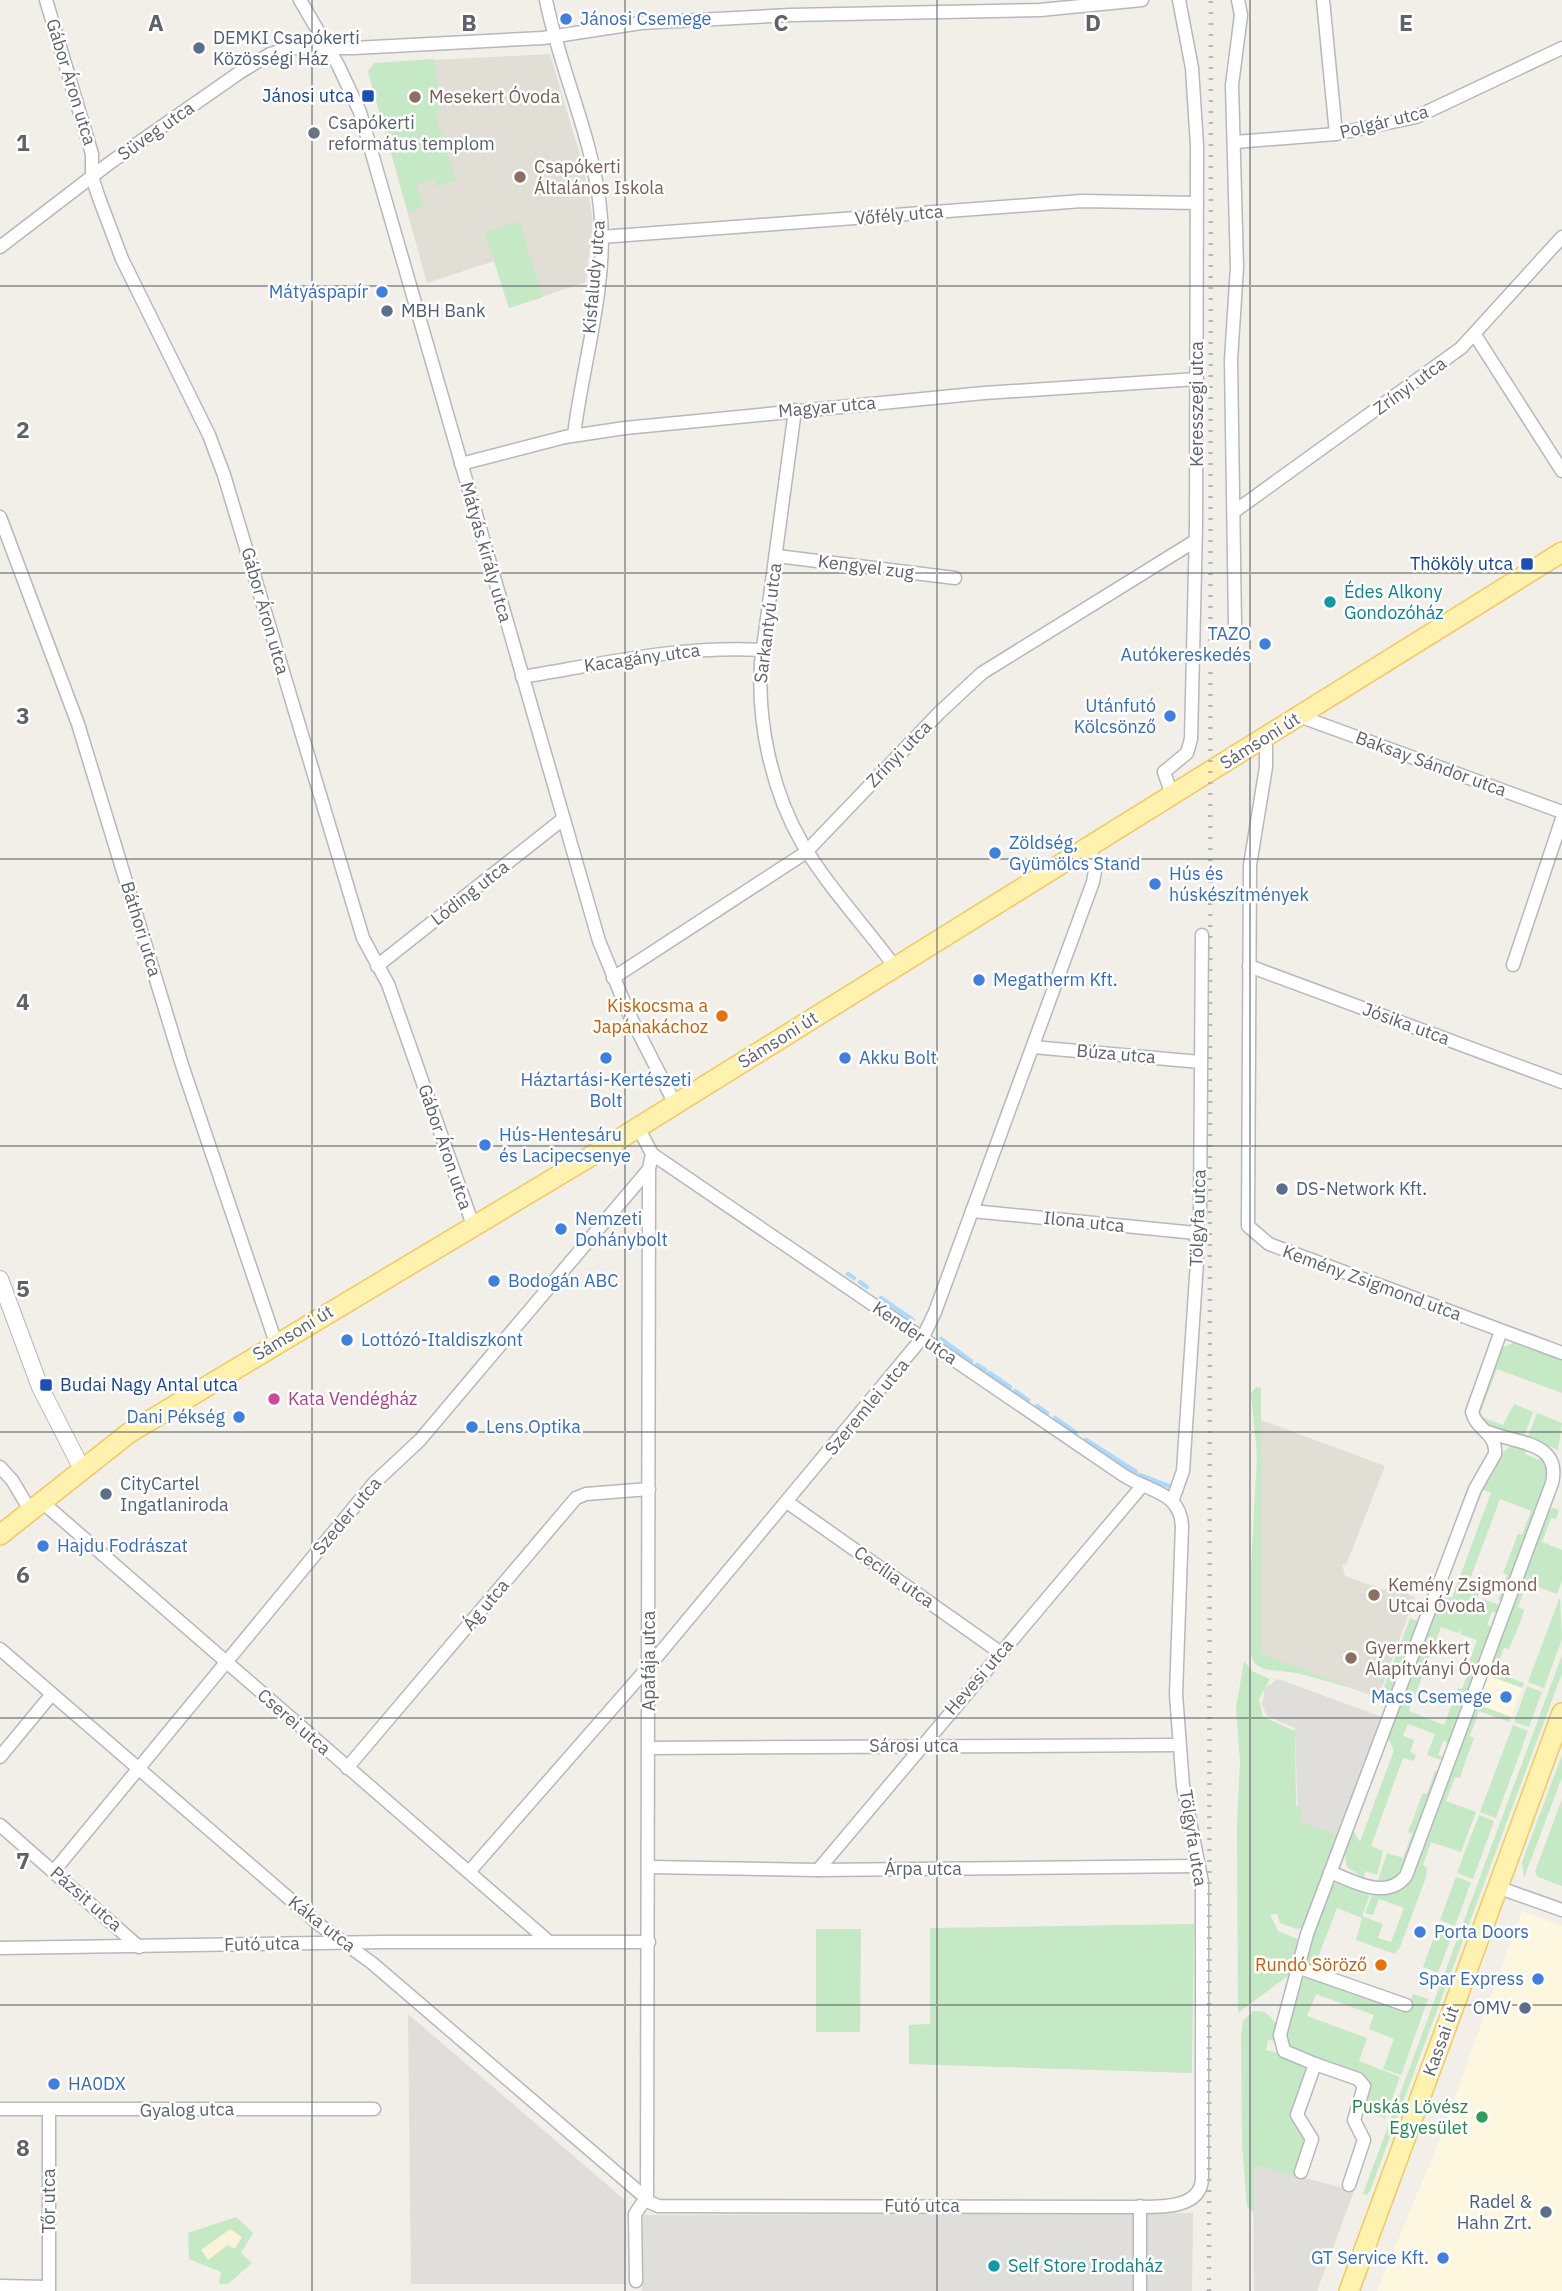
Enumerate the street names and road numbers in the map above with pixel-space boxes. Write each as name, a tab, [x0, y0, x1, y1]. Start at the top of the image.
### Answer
street label: Gábor Áron utca	[41, 16, 102, 148]
street label: Süveg utca	[113, 96, 199, 165]
street label: Polgár utca	[1337, 99, 1431, 144]
street label: Vőfély utca	[854, 199, 945, 230]
street label: Kisfaludy utca	[577, 219, 610, 335]
street label: Keresszegi utca	[1185, 341, 1208, 467]
street label: Zrínyi utca	[1369, 351, 1451, 420]
street label: Magyar utca	[777, 391, 877, 422]
street label: Mátyás király utca	[455, 479, 518, 625]
street label: Gábor Áron utca	[236, 545, 295, 677]
street label: Kengyel zug	[817, 549, 916, 584]
street label: Sarkantyú utca	[749, 561, 786, 684]
street label: Kacagány utca	[582, 638, 702, 677]
street label: Sámsoni út	[1215, 707, 1304, 774]
street label: Zrínyi utca	[861, 715, 937, 792]
street label: Baksay Sándor utca	[1353, 726, 1510, 802]
street label: Lóding utca	[426, 855, 514, 930]
street label: Báthori utca	[116, 878, 167, 980]
street label: Jósika utca	[1360, 997, 1453, 1050]
street label: Sámsoni út	[733, 1006, 822, 1073]
street label: Búza utca	[1076, 1039, 1157, 1068]
street label: Gábor Áron utca	[413, 1081, 478, 1213]
street label: Tölgyfa utca	[1184, 1168, 1211, 1267]
street label: Ilona utca	[1042, 1206, 1126, 1237]
street label: Kemény Zsigmond utca	[1280, 1239, 1465, 1326]
street label: Kender utca	[868, 1296, 962, 1370]
street label: Sámsoni út	[248, 1299, 337, 1366]
street label: Szeremlei utca	[819, 1353, 914, 1460]
street label: Szeder utca	[307, 1472, 386, 1559]
street label: Cecília utca	[850, 1540, 939, 1613]
street label: Ág utca	[457, 1574, 514, 1635]
street label: Apafája utca	[637, 1610, 660, 1711]
street label: Hevesi utca	[939, 1633, 1018, 1720]
street label: Cserei utca	[253, 1683, 336, 1760]
street label: Sárosi utca	[869, 1734, 959, 1757]
street label: Tölgyfa utca	[1175, 1788, 1213, 1888]
street label: Árpa utca	[884, 1857, 962, 1880]
street label: Pázsit utca	[46, 1861, 127, 1936]
street label: Káka utca	[284, 1890, 361, 1957]
street label: Futó utca	[224, 1931, 300, 1956]
street label: Kassai út	[1417, 2003, 1464, 2079]
street label: Gyalog utca	[139, 2097, 235, 2122]
street label: Tőr utca	[37, 2168, 60, 2234]
street label: Futó utca	[884, 2194, 960, 2217]

